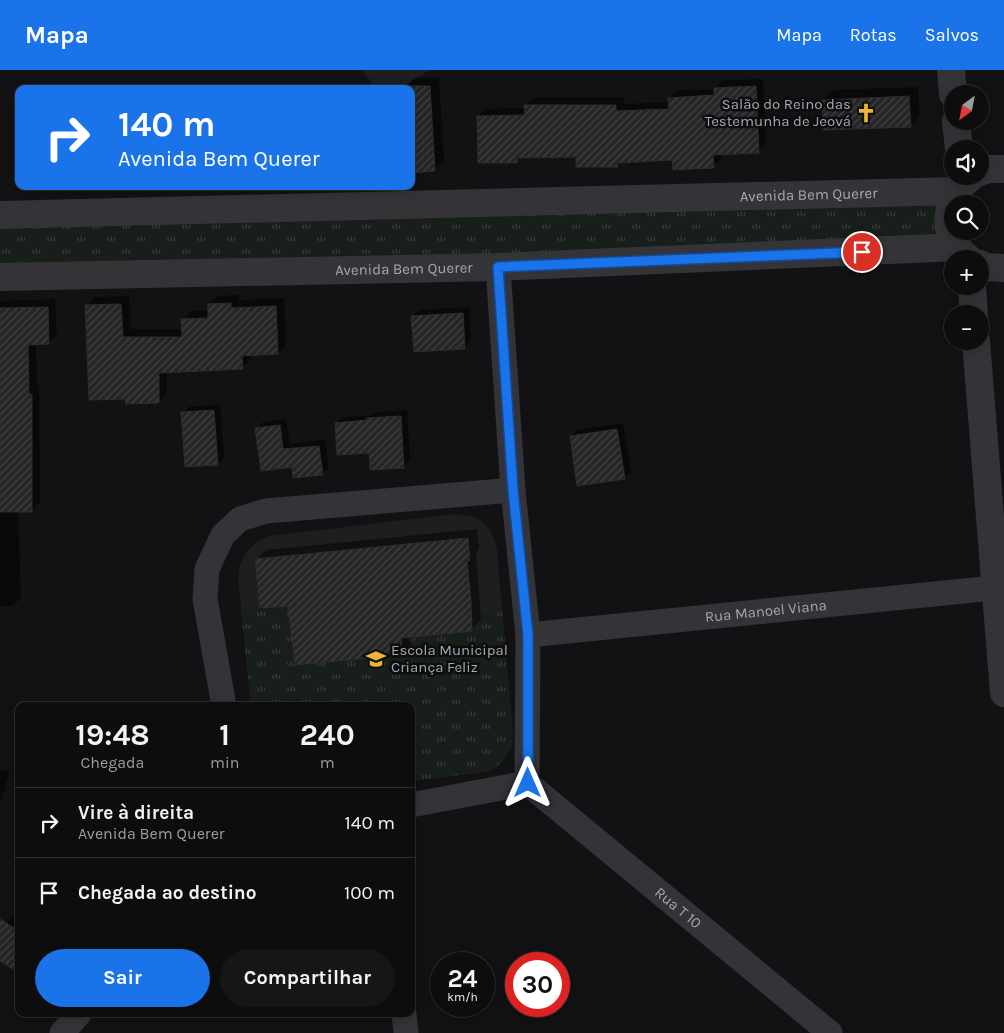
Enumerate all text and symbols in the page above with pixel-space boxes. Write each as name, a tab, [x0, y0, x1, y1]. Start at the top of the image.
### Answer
text: Mapa	[25, 21, 89, 49]
text: Mapa	[776, 24, 822, 46]
text: Rotas	[850, 24, 897, 46]
text: Salvos	[925, 24, 979, 46]
north arrow	[944, 85, 989, 130]
map controls	[944, 85, 989, 350]
place label: Salão do Reino das Testemunha de Jeová	[705, 95, 851, 130]
church icon: Salão do Reino das Testemunha de Jeová	[855, 102, 877, 124]
text: 140 m	[118, 104, 216, 145]
icon: right	[35, 105, 100, 170]
button: sound	[944, 140, 989, 185]
text: Avenida Bem Querer	[118, 146, 320, 172]
street label: Avenida Bem Querer	[740, 184, 878, 205]
button: search	[944, 195, 989, 240]
pin	[841, 231, 883, 273]
icon: arrive	[848, 238, 876, 266]
button: +	[944, 250, 989, 295]
street label: Avenida Bem Querer	[335, 258, 473, 279]
button: −	[944, 305, 989, 350]
street label: Rua Manoel Viana	[704, 596, 828, 626]
place label: Escola Municipal Criança Feliz	[391, 641, 508, 676]
school or university icon: Escola Municipal Criança Feliz	[365, 648, 387, 670]
text: 19:48	[75, 717, 150, 753]
text: 1	[219, 717, 230, 753]
text: 240	[300, 717, 355, 753]
text: Chegada	[81, 753, 144, 772]
text: min	[210, 753, 239, 772]
text: m	[320, 753, 335, 772]
position arrow	[501, 756, 553, 808]
text: Vire à direita	[78, 802, 194, 824]
icon: right	[35, 809, 63, 837]
text: 140 m	[345, 812, 395, 834]
text: Avenida Bem Querer	[78, 824, 225, 843]
icon: arrive	[35, 879, 63, 907]
text: Chegada ao destino	[78, 882, 256, 904]
text: 100 m	[344, 882, 395, 904]
street label: Rua T 10	[651, 883, 705, 932]
button: Sair	[35, 949, 210, 1007]
button: Compartilhar	[220, 949, 395, 1007]
speed limit sign: 30	[505, 952, 570, 1017]
text: 24	[447, 964, 478, 993]
text: km/h	[447, 990, 478, 1004]

